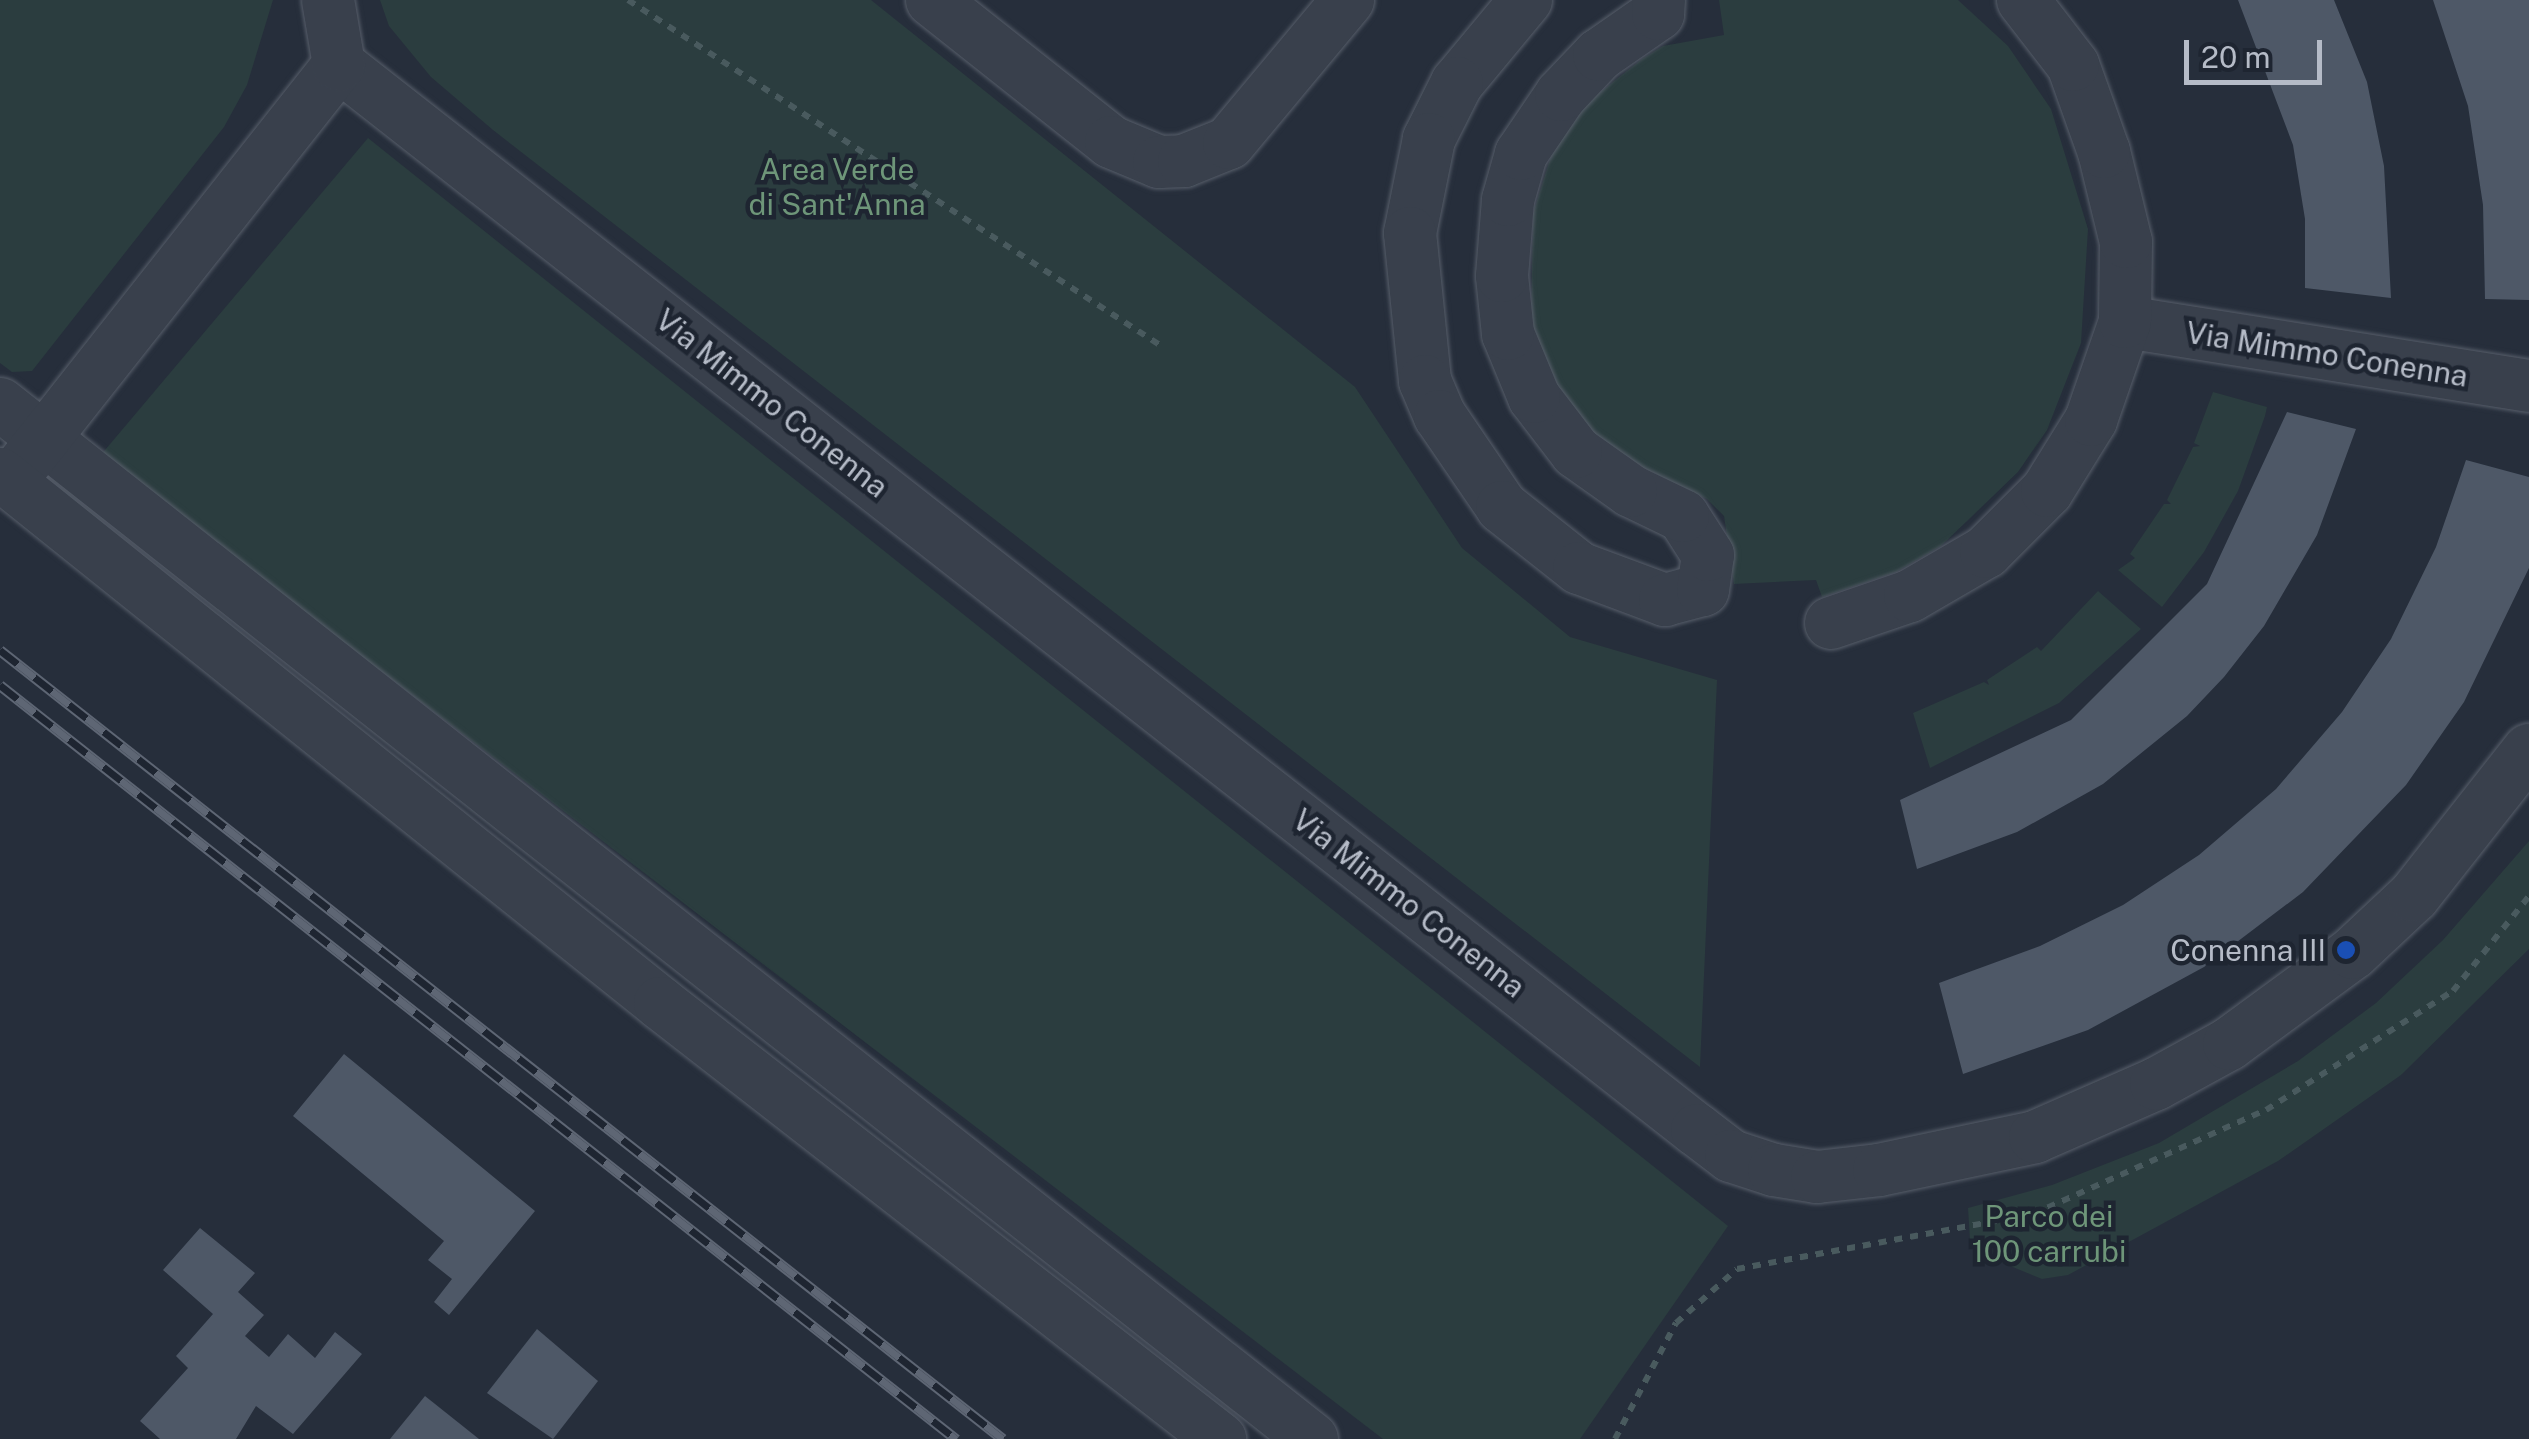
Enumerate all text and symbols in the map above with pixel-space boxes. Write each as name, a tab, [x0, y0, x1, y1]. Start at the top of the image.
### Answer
scale bar	[2189, 20, 2326, 82]
text: 20 m	[2201, 39, 2270, 75]
park label: Area Verde di Sant'Anna	[749, 151, 925, 222]
street label: Via Mimmo Conenna	[649, 301, 895, 505]
street label: Via Mimmo Conenna	[2184, 314, 2470, 394]
street label: Via Mimmo Conenna	[1286, 801, 1532, 1005]
place label: Conenna III	[2170, 932, 2326, 968]
marker: Conenna III	[2335, 939, 2357, 961]
park label: Parco dei 100 carrubi	[1971, 1198, 2127, 1268]

